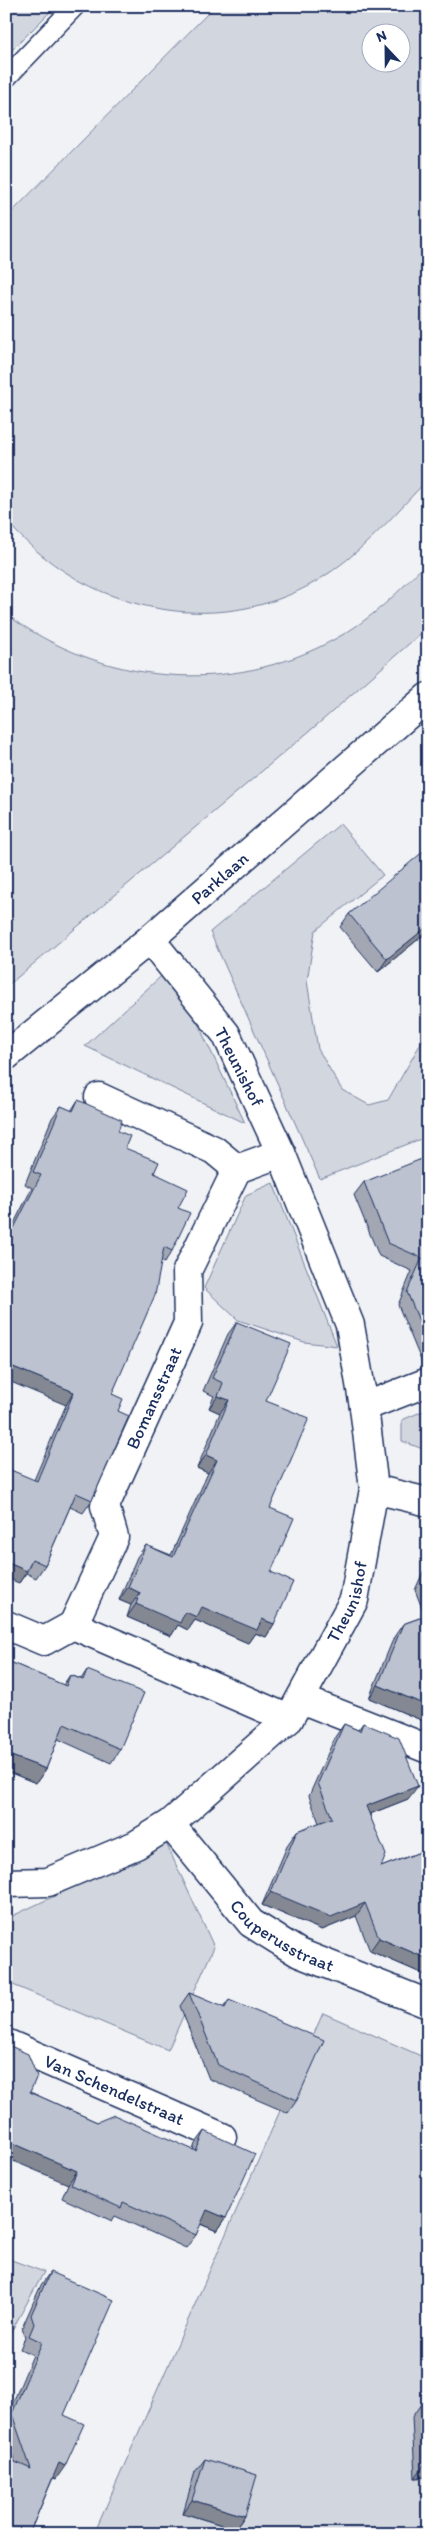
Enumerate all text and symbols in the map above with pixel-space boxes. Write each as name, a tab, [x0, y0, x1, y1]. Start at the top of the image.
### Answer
north arrow	[362, 22, 412, 72]
text: N	[374, 27, 389, 46]
street label: Parklaan	[187, 847, 253, 909]
street label: Theunishof	[210, 1024, 268, 1111]
street label: Bomansstraat	[121, 1343, 187, 1453]
street label: Theunishof	[322, 1559, 372, 1646]
street label: Couperusstraat	[225, 1895, 337, 1977]
street label: Van Schendelstraat	[41, 2050, 188, 2130]

